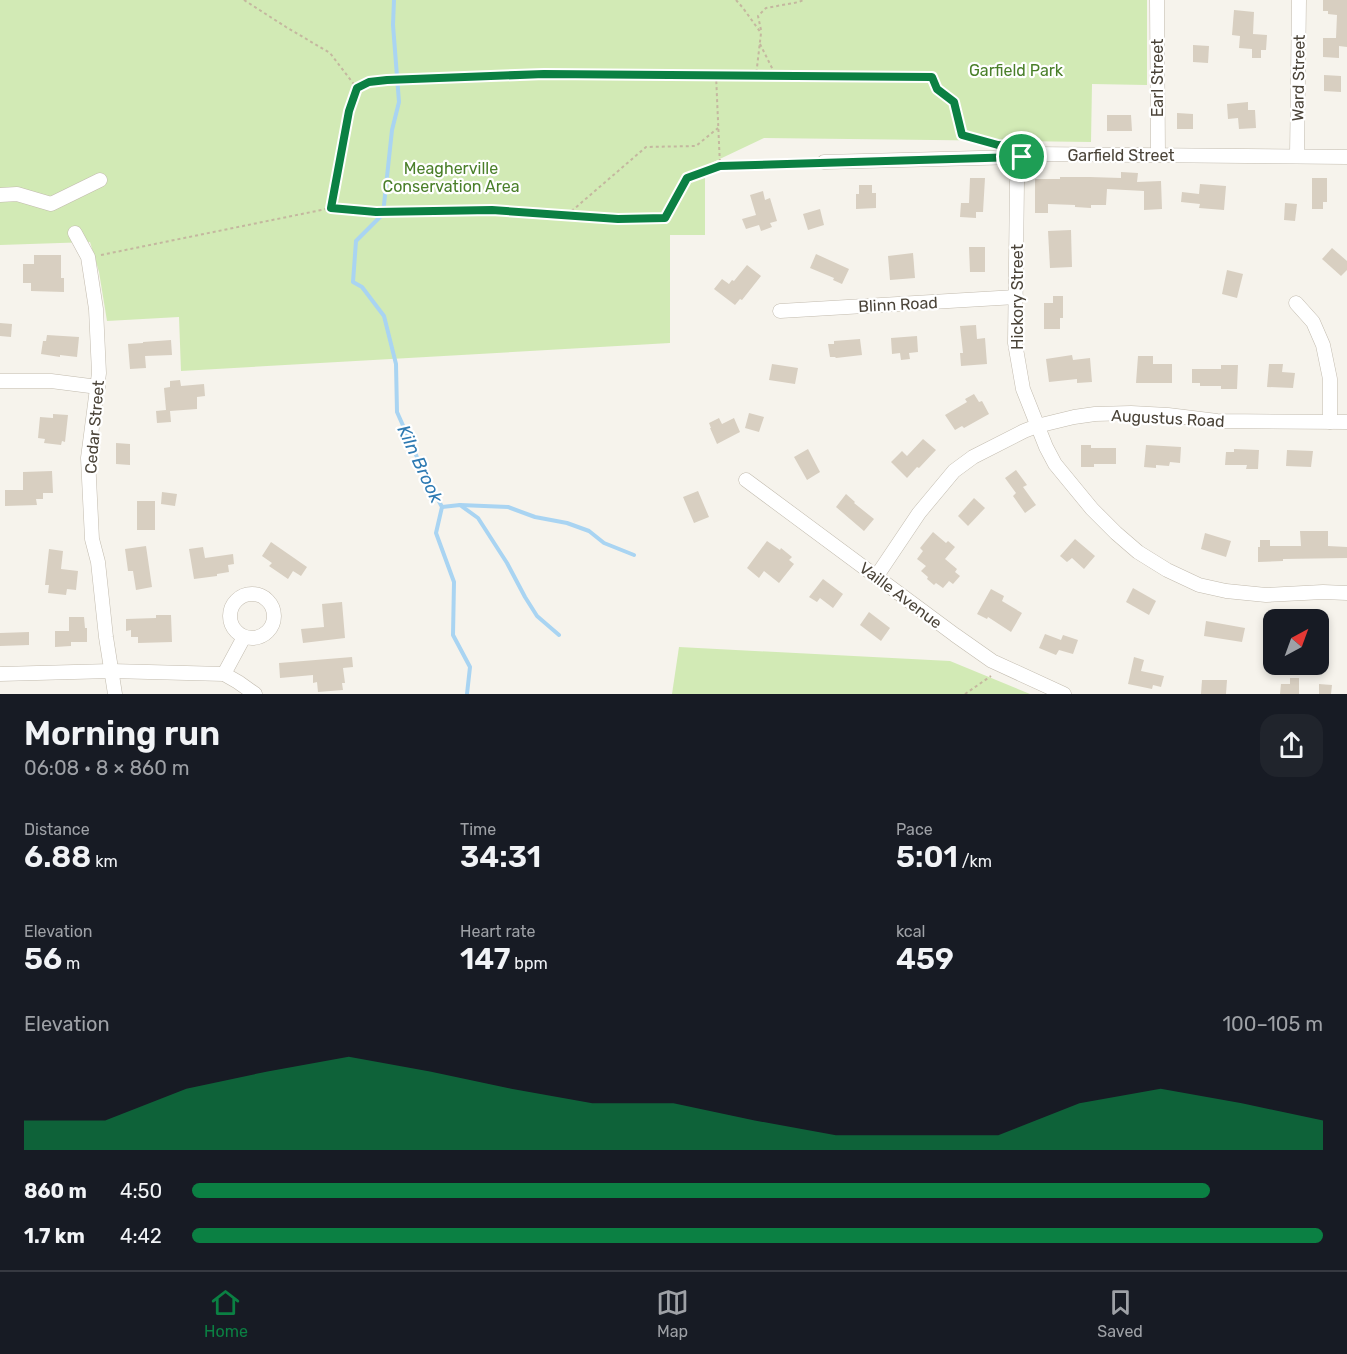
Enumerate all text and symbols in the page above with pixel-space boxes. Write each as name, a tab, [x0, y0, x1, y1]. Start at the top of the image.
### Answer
street label: Ward Street	[1288, 34, 1309, 122]
street label: Earl Street	[1148, 39, 1167, 117]
park label: Garfield Park	[969, 61, 1064, 80]
pin	[996, 131, 1047, 182]
icon: arrive	[1005, 140, 1038, 173]
street label: Garfield Street	[1067, 146, 1175, 165]
park label: Meagherville Conservation Area	[383, 159, 519, 196]
street label: Hickory Street	[1008, 244, 1027, 350]
street label: Blinn Road	[858, 293, 938, 316]
street label: Cedar Street	[81, 379, 108, 475]
street label: Augustus Road	[1111, 406, 1225, 431]
water label: Kiln Brook	[392, 422, 448, 507]
street label: Vaille Avenue	[856, 558, 946, 633]
north arrow	[1263, 609, 1329, 675]
map controls	[1263, 609, 1329, 675]
text: Morning run	[24, 714, 220, 753]
button: share	[1260, 714, 1323, 777]
text: 06:08 · 8 × 860 m	[24, 756, 190, 780]
text: Distance	[24, 820, 90, 839]
text: Time	[460, 820, 496, 839]
text: Pace	[896, 820, 933, 839]
text: 6.88	[24, 839, 91, 875]
text: 34:31	[460, 839, 541, 875]
text: 5:01	[896, 839, 958, 875]
text: km	[91, 852, 118, 871]
text: /km	[958, 852, 992, 871]
text: Elevation	[24, 922, 93, 941]
text: Heart rate	[460, 922, 535, 941]
text: kcal	[896, 922, 925, 941]
text: 56	[24, 941, 62, 977]
text: 147	[460, 941, 510, 977]
text: 459	[896, 941, 954, 977]
text: m	[62, 954, 80, 973]
text: bpm	[510, 954, 548, 973]
text: Elevation	[24, 1012, 110, 1036]
text: 100–105 m	[1222, 1012, 1323, 1036]
text: 860 m	[24, 1179, 87, 1203]
text: 4:50	[120, 1179, 162, 1203]
text: 1.7 km	[24, 1224, 85, 1248]
text: 4:42	[120, 1224, 162, 1248]
tab: Home	[204, 1286, 248, 1341]
tab: Map	[656, 1286, 689, 1341]
tab: Saved	[1097, 1286, 1143, 1341]

